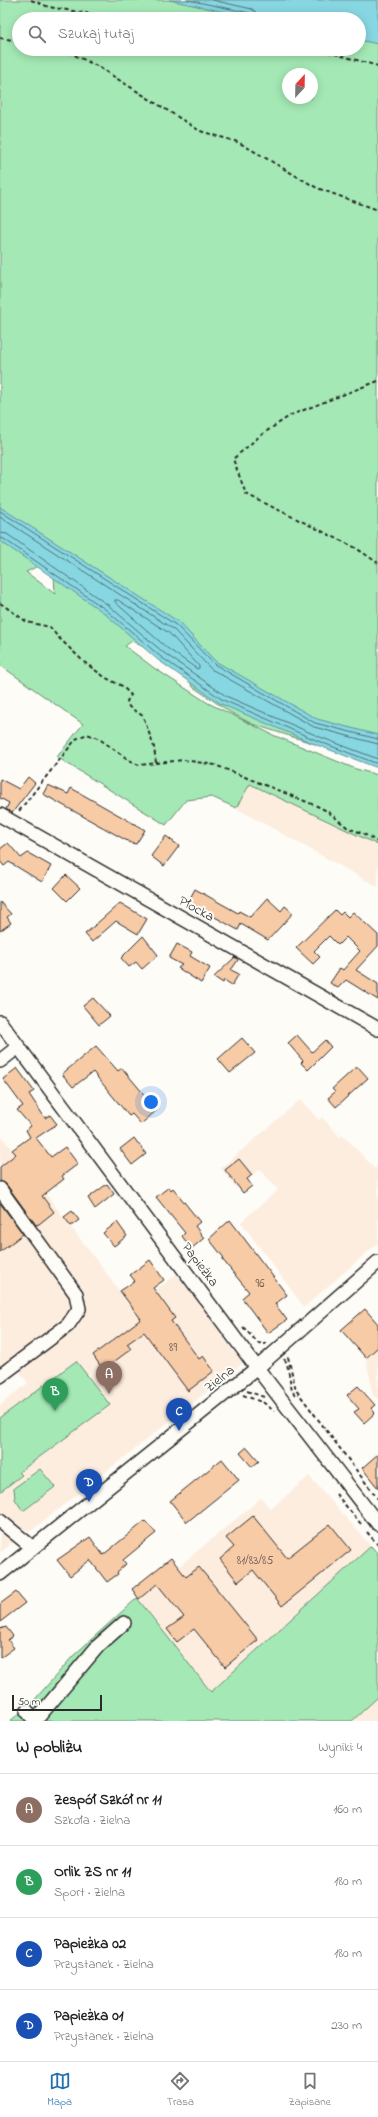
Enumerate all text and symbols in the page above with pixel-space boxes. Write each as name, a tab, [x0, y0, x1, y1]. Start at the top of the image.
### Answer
search box	[12, 12, 366, 56]
icon: search	[26, 23, 48, 45]
text: Szukaj tutaj	[58, 23, 134, 45]
north arrow	[282, 68, 318, 104]
street label: Płocka	[175, 891, 218, 928]
your location	[141, 1092, 161, 1112]
street label: Papieżka	[176, 1238, 223, 1292]
house number: 96	[256, 1275, 265, 1293]
house number: 89	[169, 1339, 177, 1357]
street label: Zielna	[200, 1360, 240, 1398]
pin: A	[96, 1361, 122, 1394]
pin: B	[42, 1378, 68, 1411]
pin: C	[166, 1398, 192, 1431]
pin: D	[76, 1469, 102, 1502]
house number: 81/83/85	[237, 1552, 273, 1570]
scale bar	[12, 1693, 102, 1712]
text: 50 m	[18, 1694, 40, 1710]
text: W pobliżu	[16, 1735, 82, 1760]
text: Wyniki: 4	[318, 1738, 362, 1757]
text: Zespół Szkół nr 11	[54, 1789, 162, 1811]
text: A	[25, 1800, 33, 1819]
text: 160 m	[333, 1800, 362, 1819]
text: Szkoła · Zielna	[54, 1811, 130, 1830]
text: Orlik ZS nr 11	[54, 1861, 131, 1883]
text: B	[25, 1872, 33, 1891]
text: 180 m	[334, 1872, 362, 1891]
text: Sport · Zielna	[54, 1883, 125, 1902]
text: Papieżka 02	[54, 1933, 126, 1955]
text: C	[25, 1944, 33, 1963]
text: 180 m	[334, 1944, 362, 1963]
text: Przystanek · Zielna	[54, 1955, 154, 1974]
text: Papieżka 01	[54, 2005, 123, 2027]
text: D	[24, 2016, 34, 2035]
text: 230 m	[331, 2016, 362, 2035]
text: Przystanek · Zielna	[54, 2027, 154, 2046]
tab: Mapa	[47, 2070, 72, 2110]
tab: Trasa	[167, 2070, 194, 2110]
tab: Zapisane	[289, 2070, 331, 2110]

